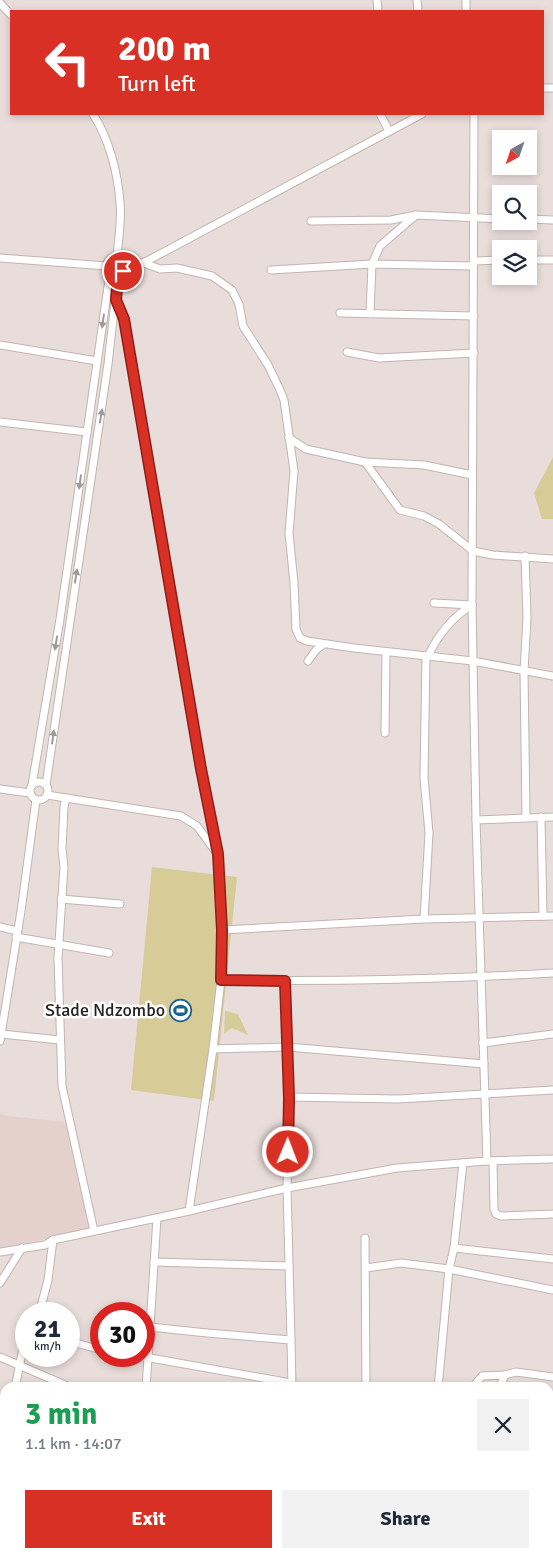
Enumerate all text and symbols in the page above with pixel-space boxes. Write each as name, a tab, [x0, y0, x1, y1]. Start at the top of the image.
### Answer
text: 200 m	[118, 27, 211, 70]
icon: left	[35, 30, 100, 95]
text: Turn left	[118, 70, 196, 97]
north arrow	[492, 130, 538, 175]
map controls	[492, 130, 537, 285]
button: search	[492, 185, 537, 230]
button: layers	[492, 240, 537, 285]
pin	[102, 250, 144, 292]
icon: arrive	[109, 257, 137, 285]
one-way arrow	[99, 314, 107, 330]
one-way arrow	[97, 407, 105, 423]
one-way arrow	[75, 474, 83, 490]
one-way arrow	[73, 568, 81, 584]
one-way arrow	[52, 635, 60, 651]
one-way arrow	[49, 729, 57, 745]
sports icon: Stade Ndzombo	[169, 998, 193, 1022]
place label: Stade Ndzombo	[45, 999, 165, 1021]
position arrow	[261, 1125, 313, 1177]
speed limit sign: 30	[90, 1302, 155, 1367]
text: 21	[34, 1313, 61, 1344]
text: km/h	[34, 1339, 61, 1354]
text: 3 min	[25, 1396, 97, 1433]
button: close	[477, 1399, 529, 1451]
text: 1.1 km · 14:07	[25, 1434, 122, 1454]
button: Exit	[25, 1490, 272, 1548]
button: Share	[282, 1490, 529, 1548]

